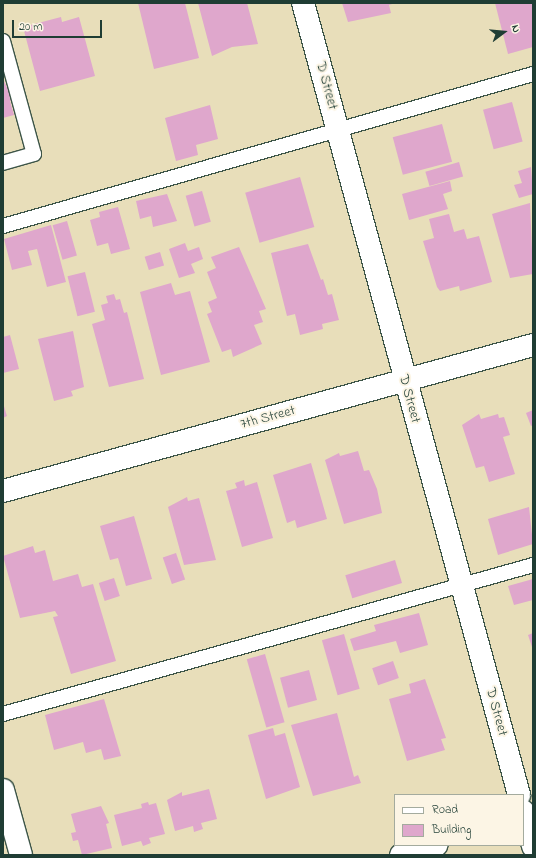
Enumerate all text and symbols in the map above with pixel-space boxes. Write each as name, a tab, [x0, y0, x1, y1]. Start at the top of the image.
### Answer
scale bar	[14, 12, 104, 38]
north arrow	[484, 12, 524, 52]
text: 20 m	[19, 18, 42, 36]
text: N	[507, 23, 524, 34]
street label: D Street	[312, 60, 340, 112]
street label: D Street	[395, 373, 423, 425]
street label: 7th Street	[239, 403, 297, 433]
street label: D Street	[482, 686, 510, 738]
legend	[394, 794, 524, 846]
text: Road	[432, 801, 458, 819]
text: Building	[432, 821, 471, 839]

